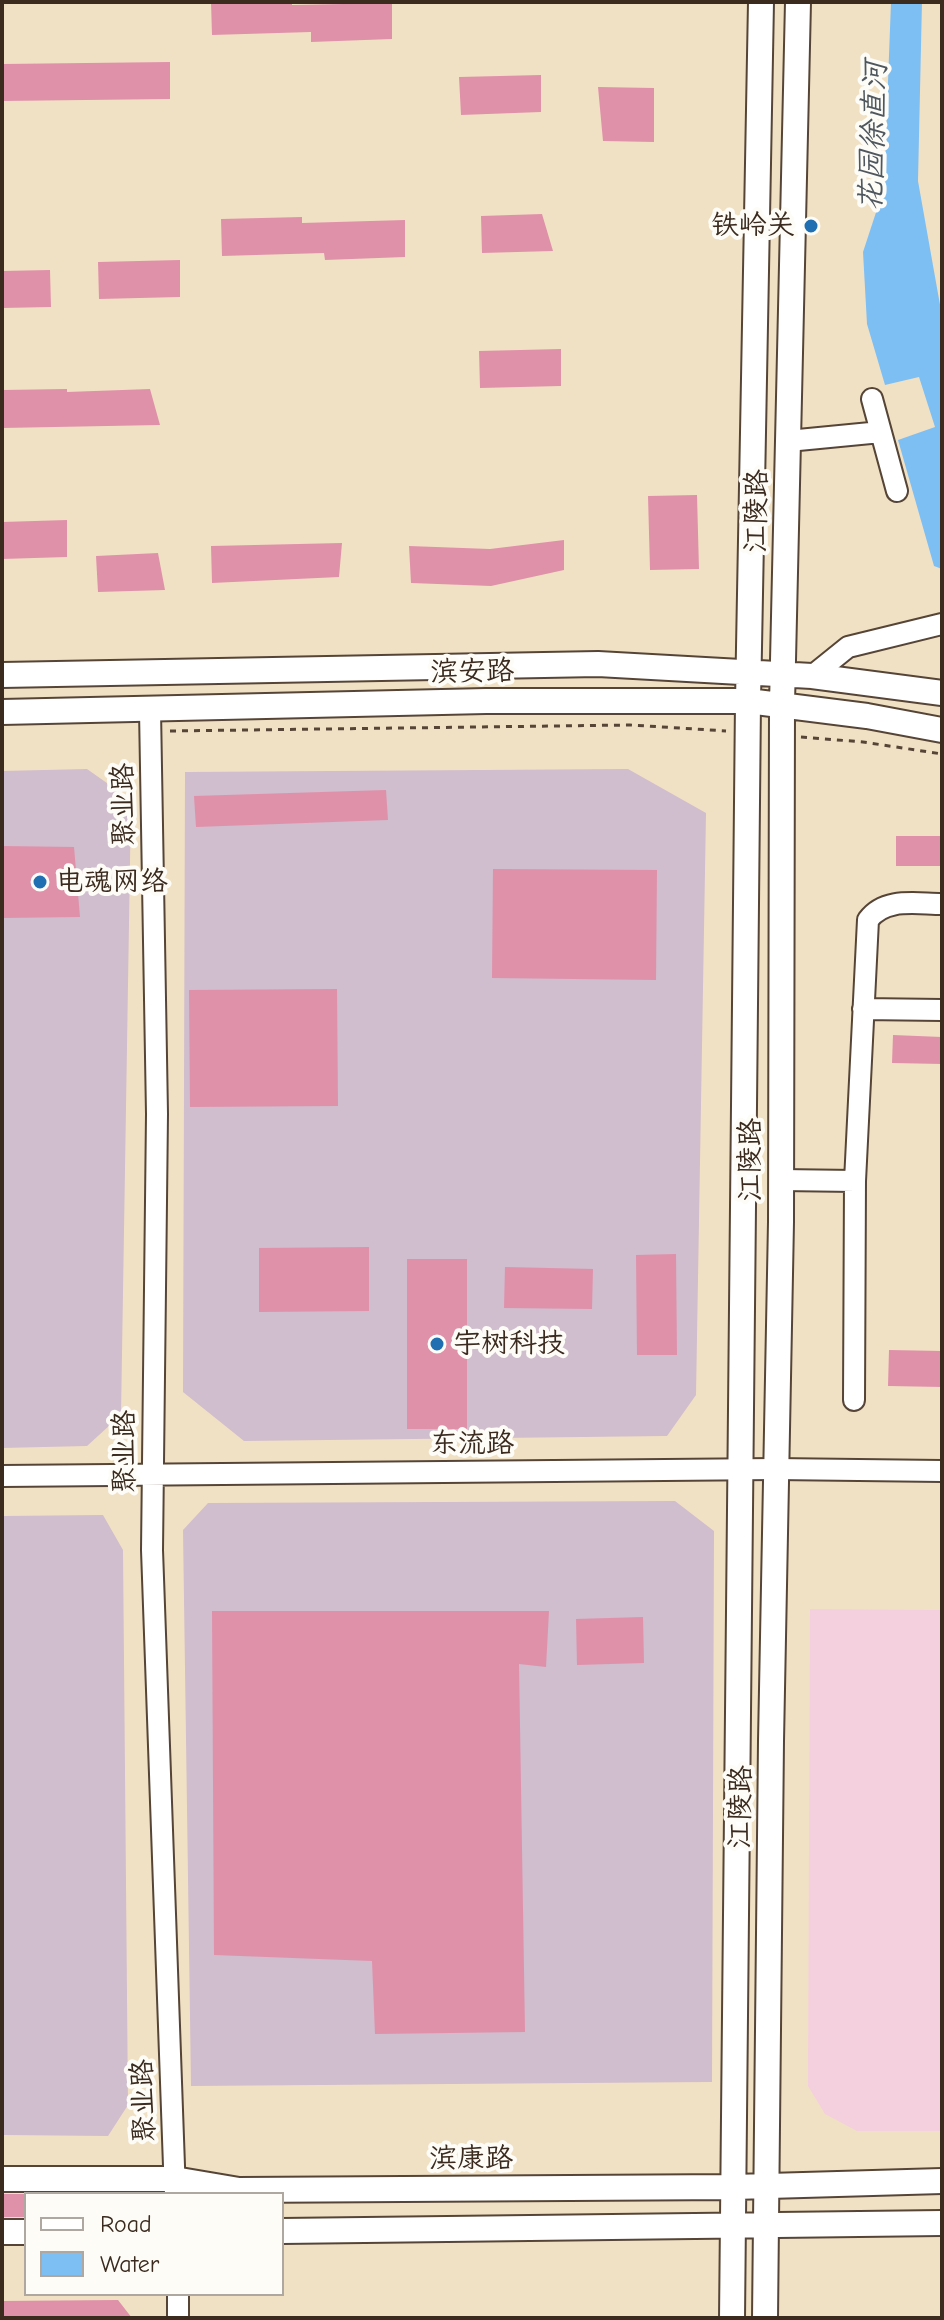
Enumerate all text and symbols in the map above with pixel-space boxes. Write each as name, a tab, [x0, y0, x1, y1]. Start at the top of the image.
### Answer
water label: 花园徐直河	[853, 60, 895, 212]
place label: 铁岭关	[711, 209, 795, 243]
marker: 铁岭关	[802, 217, 820, 235]
street label: 江陵路	[739, 469, 775, 553]
street label: 滨安路	[430, 654, 514, 690]
street label: 聚业路	[106, 763, 142, 847]
place label: 电魂网络	[56, 865, 168, 899]
marker: 电魂网络	[31, 873, 49, 891]
street label: 江陵路	[734, 1118, 768, 1202]
place label: 宇树科技	[453, 1327, 565, 1361]
marker: 宇树科技	[428, 1335, 446, 1353]
street label: 聚业路	[108, 1410, 142, 1494]
street label: 东流路	[430, 1427, 514, 1461]
street label: 江陵路	[723, 1765, 759, 1849]
street label: 聚业路	[126, 2058, 162, 2144]
street label: 滨康路	[429, 2142, 513, 2176]
legend	[24, 2192, 284, 2296]
text: Road	[100, 2210, 152, 2238]
text: Water	[100, 2250, 159, 2278]

